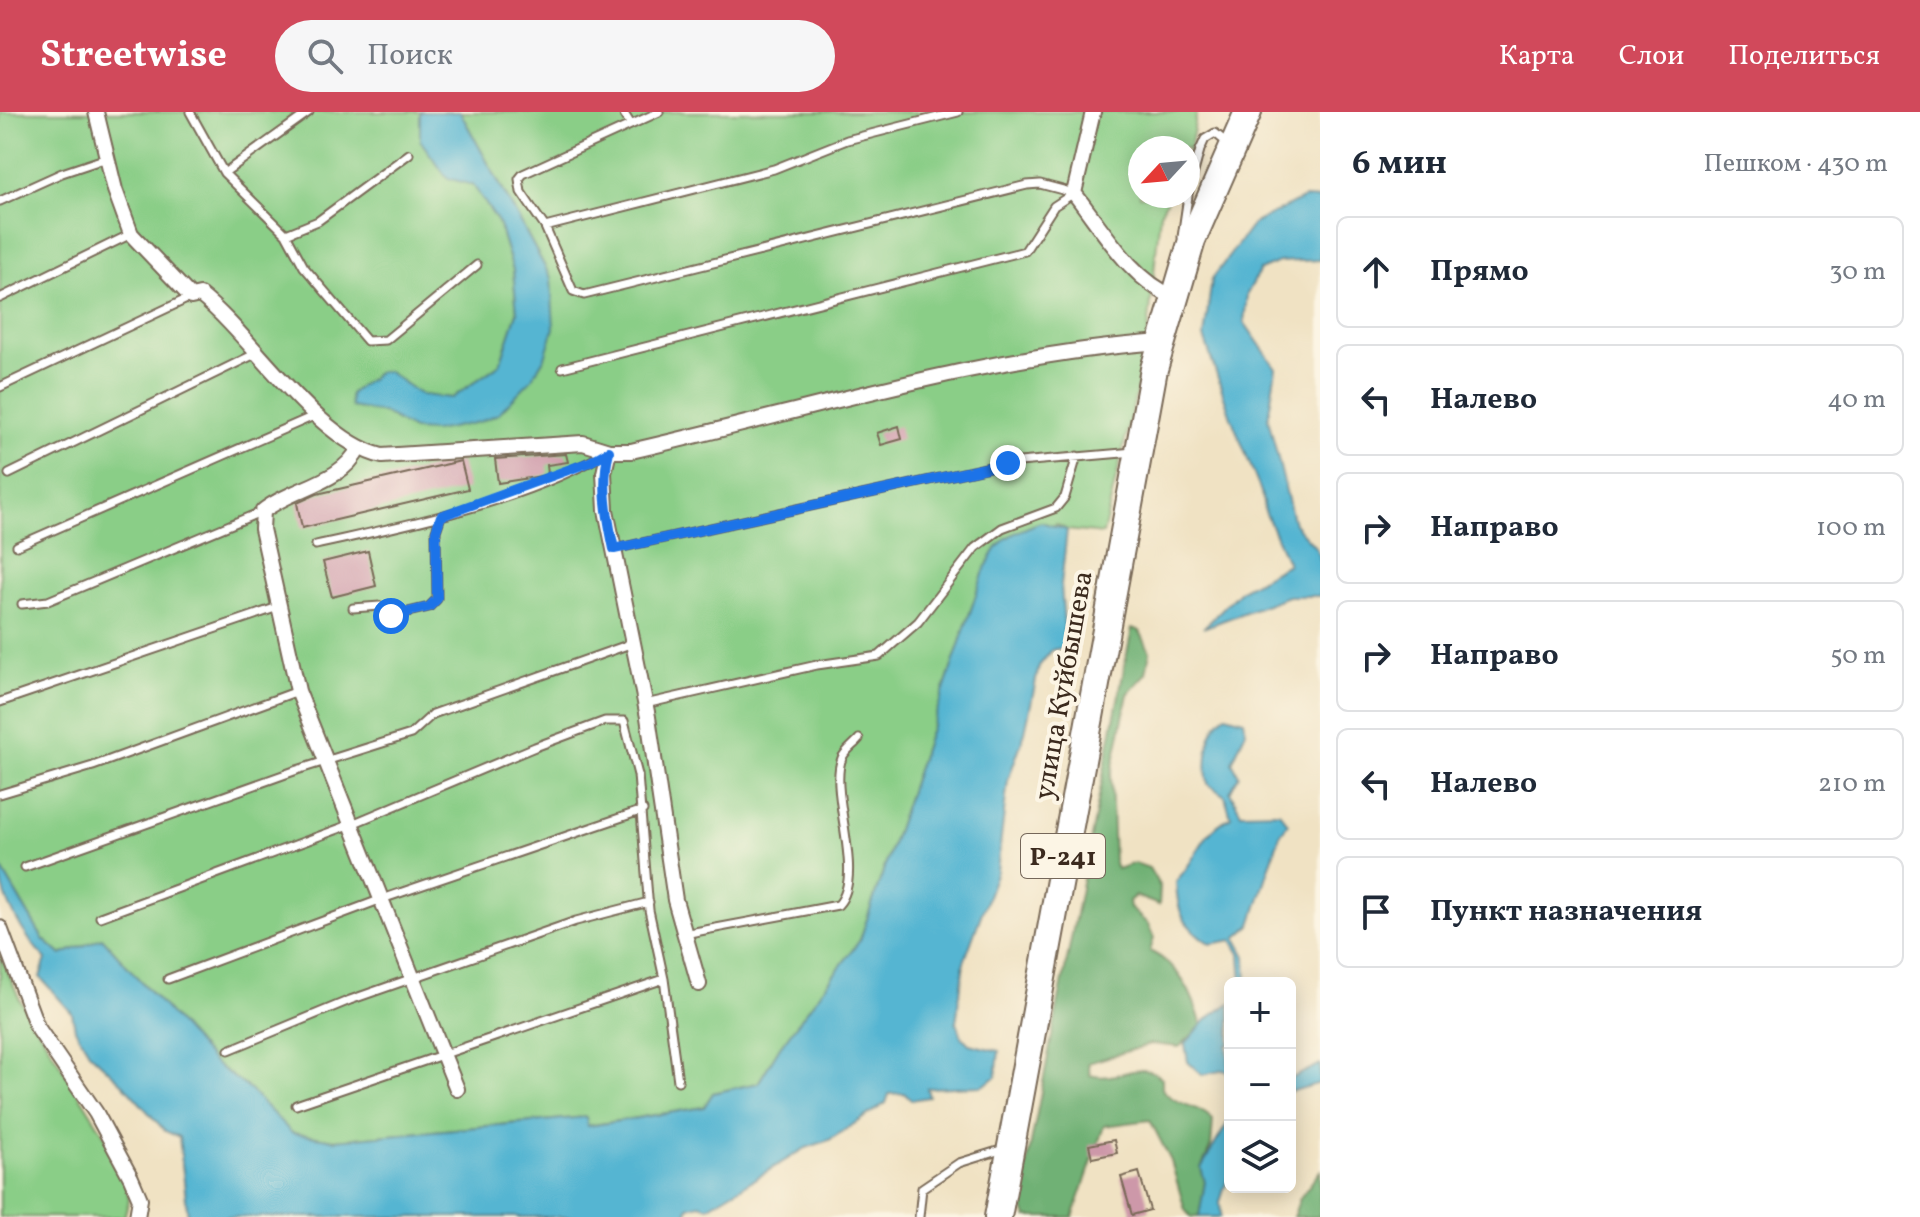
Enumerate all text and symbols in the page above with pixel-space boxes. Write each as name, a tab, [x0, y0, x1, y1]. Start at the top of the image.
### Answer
search box	[275, 20, 835, 92]
text: Streetwise	[40, 30, 227, 83]
icon: search	[303, 34, 347, 78]
text: Поиск	[367, 35, 453, 77]
text: Карта	[1499, 37, 1575, 76]
text: Слои	[1619, 37, 1684, 76]
text: Поделиться	[1728, 37, 1880, 76]
north arrow	[1128, 136, 1200, 208]
text: 6 мин	[1352, 141, 1447, 188]
text: Пешком · 430 m	[1703, 146, 1888, 182]
icon: ahead	[1354, 250, 1398, 294]
text: Прямо	[1430, 251, 1529, 293]
text: 30 m	[1829, 254, 1886, 290]
icon: left	[1354, 378, 1398, 422]
text: Налево	[1430, 379, 1537, 421]
text: 40 m	[1827, 382, 1886, 418]
route end	[990, 445, 1026, 481]
icon: right	[1354, 506, 1398, 550]
text: Направо	[1430, 507, 1559, 549]
text: 100 m	[1816, 510, 1886, 546]
street label: улица Куйбышева	[1025, 568, 1104, 803]
route start	[373, 598, 409, 634]
icon: right	[1354, 634, 1398, 678]
text: Направо	[1430, 635, 1559, 677]
text: 50 m	[1830, 638, 1886, 674]
icon: left	[1354, 762, 1398, 806]
text: Налево	[1430, 763, 1537, 805]
text: 210 m	[1818, 766, 1886, 802]
road number: Р-241	[1021, 834, 1105, 878]
icon: arrive	[1354, 890, 1398, 934]
text: Пункт назначения	[1430, 891, 1702, 933]
map controls	[1224, 977, 1296, 1193]
button: +	[1224, 977, 1296, 1049]
button: −	[1224, 1049, 1296, 1121]
button: layers	[1224, 1121, 1296, 1193]

